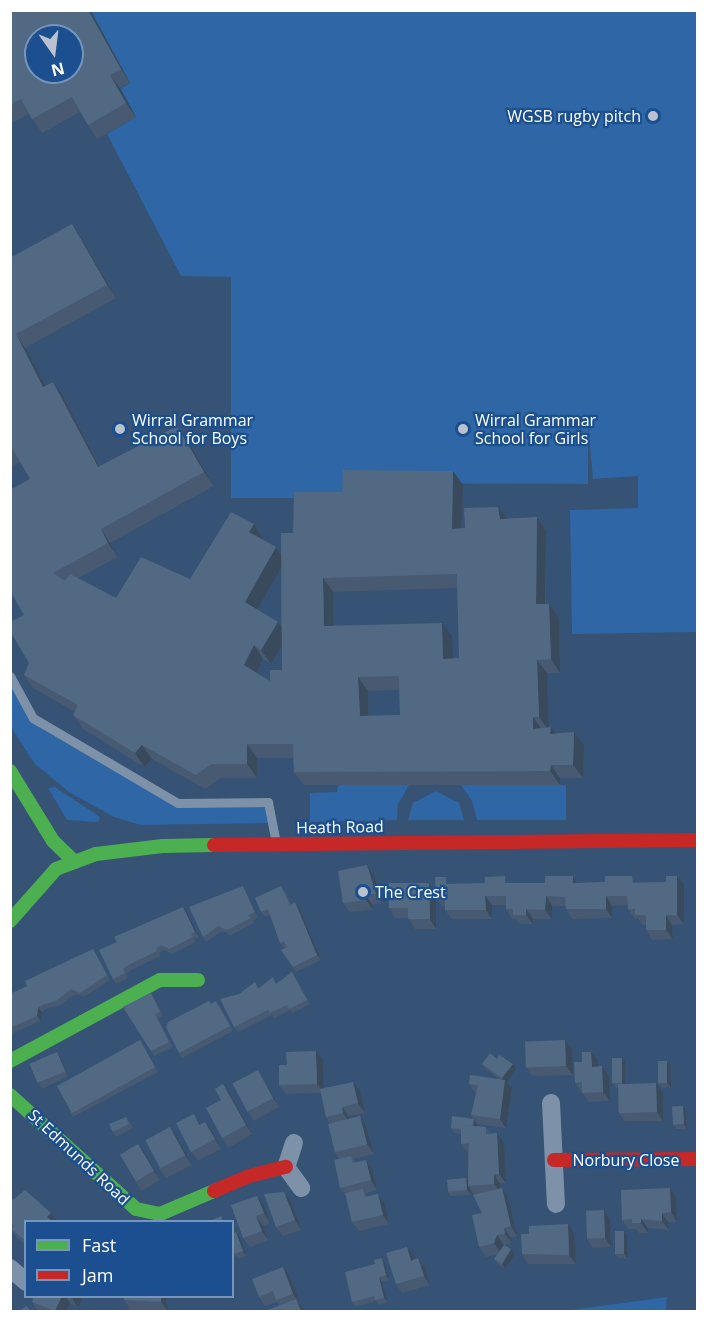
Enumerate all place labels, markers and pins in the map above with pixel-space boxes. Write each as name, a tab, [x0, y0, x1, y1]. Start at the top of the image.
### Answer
place label: WGSB rugby pitch	[507, 106, 641, 126]
marker: WGSB rugby pitch	[646, 109, 660, 123]
place label: Wirral Grammar School for Boys	[132, 410, 253, 448]
place label: Wirral Grammar School for Girls	[475, 410, 596, 448]
marker: Wirral Grammar School for Boys	[113, 422, 127, 436]
marker: Wirral Grammar School for Girls	[456, 422, 470, 436]
place label: The Crest	[375, 882, 446, 902]
marker: The Crest	[356, 885, 370, 899]

